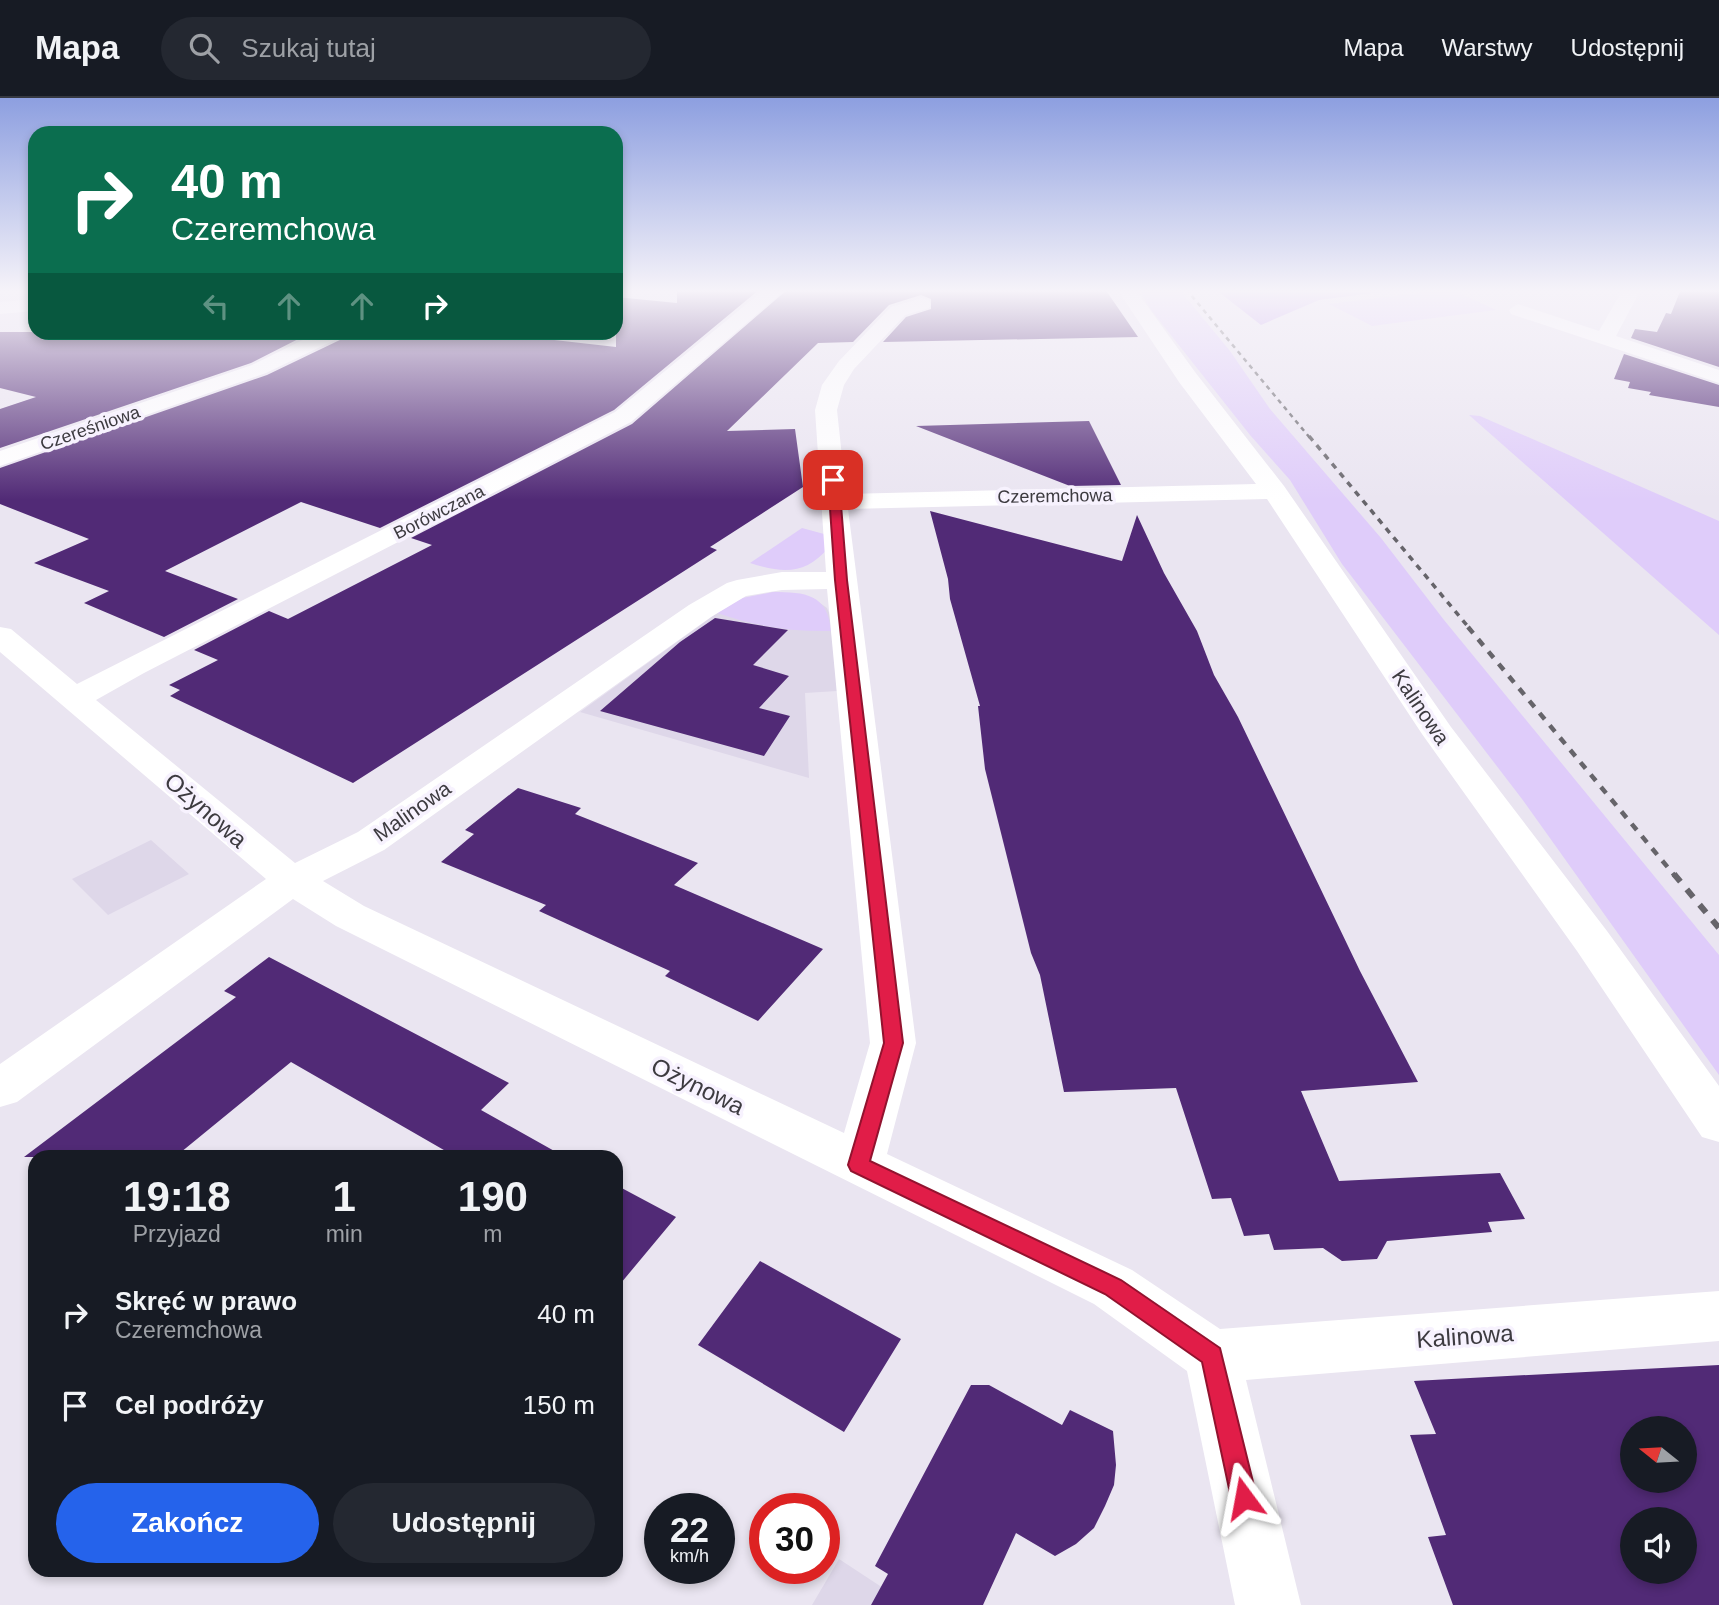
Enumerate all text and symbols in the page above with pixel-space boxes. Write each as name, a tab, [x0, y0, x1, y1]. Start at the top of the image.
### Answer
search box	[161, 17, 651, 80]
text: Mapa	[35, 29, 119, 66]
icon: search	[185, 29, 223, 67]
text: Szukaj tutaj	[241, 33, 376, 63]
text: Mapa	[1343, 34, 1403, 61]
text: Warstwy	[1441, 34, 1533, 61]
text: Udostępnij	[1571, 34, 1684, 61]
icon: right	[56, 154, 147, 245]
text: 40 m	[171, 154, 283, 208]
text: Czeremchowa	[171, 211, 376, 247]
icon: left	[197, 287, 235, 325]
icon: ahead	[270, 287, 308, 325]
icon: ahead	[343, 287, 381, 325]
icon: right	[416, 287, 454, 325]
street label: Czereśniowa	[38, 401, 143, 454]
pin	[803, 450, 863, 510]
icon: arrive	[814, 461, 852, 499]
street label: Borówczana	[390, 480, 489, 543]
street label: Czeremchowa	[997, 485, 1114, 507]
street label: Kalinowa	[1388, 665, 1455, 749]
street label: Ożynowa	[159, 767, 253, 853]
street label: Malinowa	[369, 776, 455, 846]
street label: Ożynowa	[647, 1052, 749, 1120]
text: 19:18	[123, 1173, 231, 1220]
text: 1	[332, 1173, 356, 1220]
text: 190	[458, 1173, 528, 1220]
text: Przyjazd	[133, 1221, 221, 1247]
text: min	[326, 1221, 363, 1247]
text: m	[483, 1221, 502, 1247]
text: Skręć w prawo	[115, 1286, 297, 1316]
icon: right	[56, 1296, 94, 1334]
text: 40 m	[537, 1299, 595, 1329]
text: Czeremchowa	[115, 1317, 262, 1343]
street label: Kalinowa	[1415, 1319, 1515, 1353]
icon: arrive	[56, 1387, 94, 1425]
text: Cel podróży	[115, 1390, 264, 1420]
text: 150 m	[523, 1390, 595, 1420]
north arrow	[1620, 1416, 1698, 1493]
map controls	[1620, 1416, 1697, 1584]
position arrow	[1207, 1461, 1281, 1535]
button: Zakończ	[56, 1483, 319, 1563]
button: Udostępnij	[333, 1483, 595, 1563]
speed limit sign: 30	[749, 1493, 840, 1584]
button: sound	[1620, 1507, 1697, 1584]
text: 22	[670, 1510, 709, 1549]
text: km/h	[670, 1546, 709, 1566]

